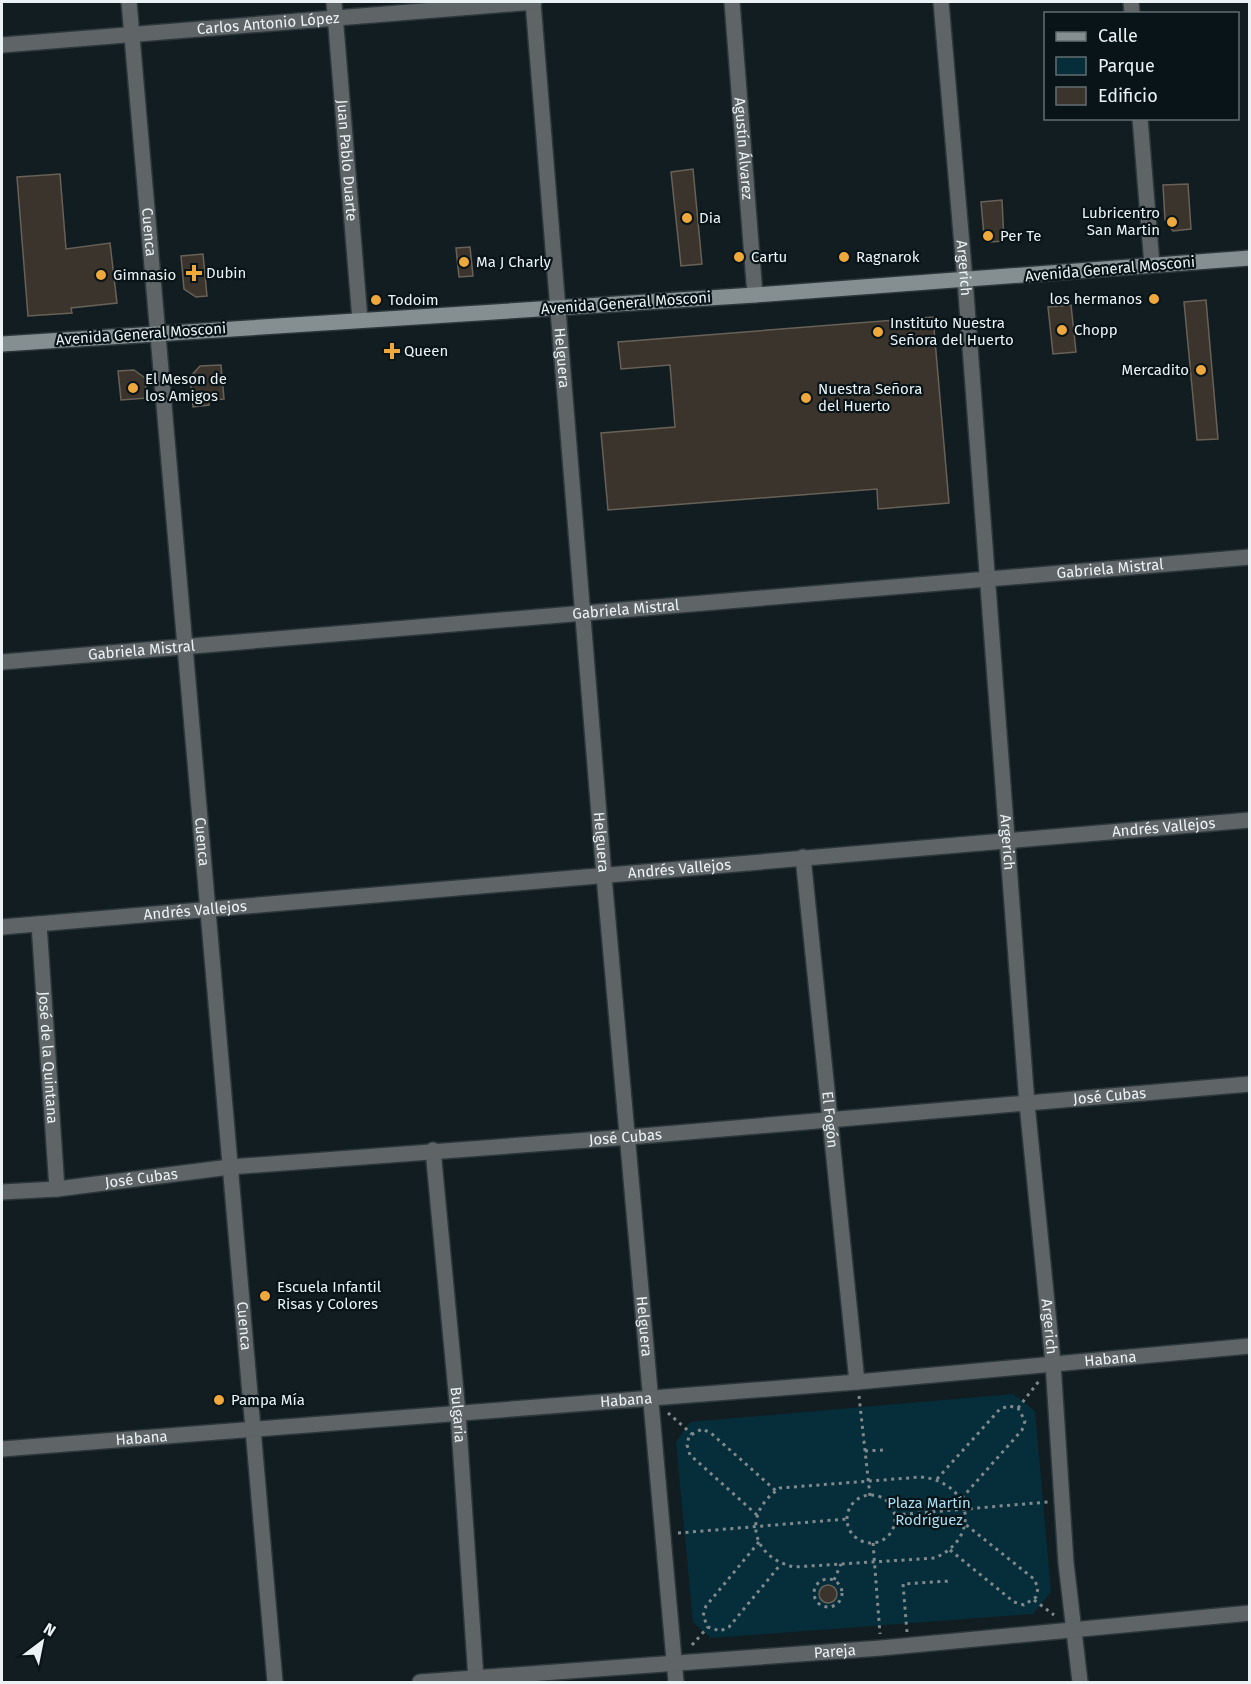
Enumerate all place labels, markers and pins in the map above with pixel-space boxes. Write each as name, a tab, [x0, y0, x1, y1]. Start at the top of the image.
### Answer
place label: Lubricentro San Martin	[1082, 204, 1160, 239]
place label: Dia	[699, 209, 721, 227]
marker: Dia	[680, 211, 694, 225]
marker: Lubricentro San Martin	[1165, 215, 1179, 229]
place label: Per Te	[1000, 227, 1041, 245]
marker: Per Te	[981, 229, 995, 243]
place label: Cartu	[751, 248, 787, 266]
place label: Ragnarok	[856, 248, 920, 266]
marker: Cartu	[732, 250, 746, 264]
marker: Ragnarok	[837, 250, 851, 264]
place label: Ma J Charly	[476, 253, 552, 271]
marker: Ma J Charly	[457, 255, 471, 269]
place label: Dubin	[206, 264, 246, 282]
place label: Gimnasio	[113, 266, 176, 284]
marker: Dubin	[187, 266, 201, 280]
marker: Gimnasio	[94, 268, 108, 282]
place label: los hermanos	[1050, 290, 1142, 308]
place label: Todoim	[388, 291, 439, 309]
marker: los hermanos	[1147, 292, 1161, 306]
marker: Todoim	[369, 293, 383, 307]
place label: Instituto Nuestra Señora del Huerto	[890, 314, 1014, 349]
place label: Chopp	[1074, 321, 1118, 339]
marker: Chopp	[1055, 323, 1069, 337]
marker: Instituto Nuestra Señora del Huerto	[871, 325, 885, 339]
place label: Queen	[404, 342, 448, 360]
marker: Queen	[385, 344, 399, 358]
place label: Mercadito	[1121, 361, 1189, 379]
marker: Mercadito	[1194, 363, 1208, 377]
place label: El Meson de los Amigos	[145, 370, 227, 405]
place label: Nuestra Señora del Huerto	[818, 380, 922, 415]
marker: El Meson de los Amigos	[126, 381, 140, 395]
marker: Nuestra Señora del Huerto	[799, 391, 813, 405]
place label: Escuela Infantil Risas y Colores	[277, 1278, 382, 1313]
marker: Escuela Infantil Risas y Colores	[258, 1289, 272, 1303]
place label: Pampa Mía	[231, 1391, 305, 1409]
marker: Pampa Mía	[212, 1393, 226, 1407]

